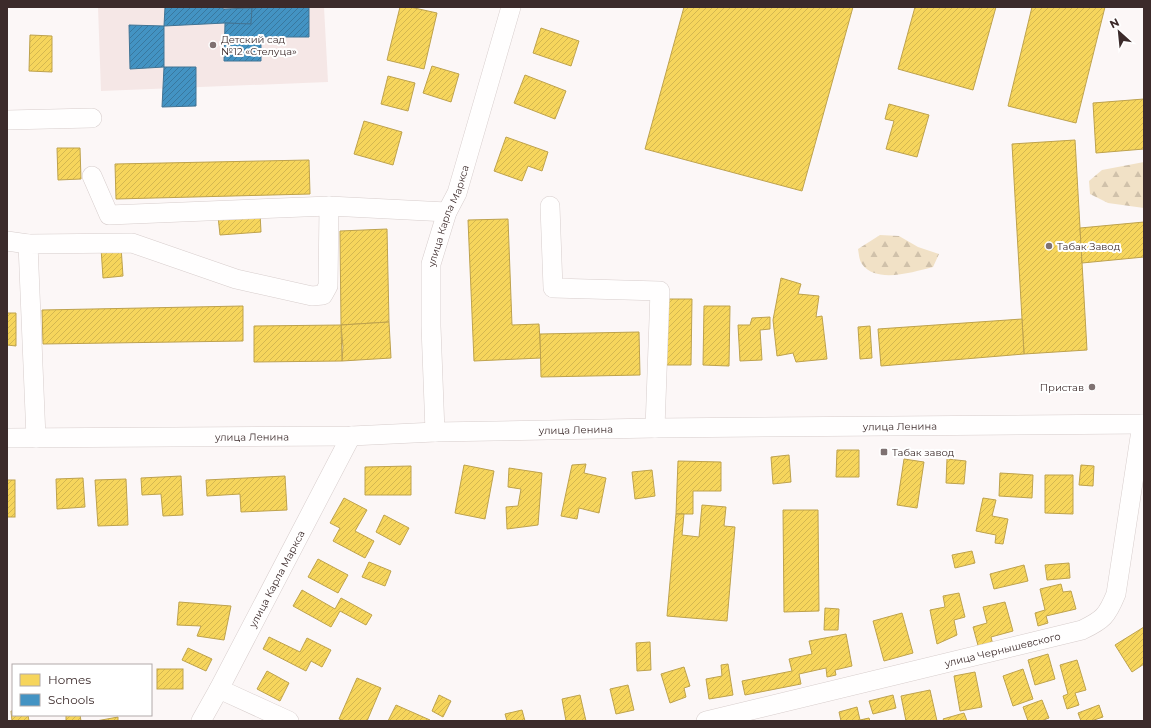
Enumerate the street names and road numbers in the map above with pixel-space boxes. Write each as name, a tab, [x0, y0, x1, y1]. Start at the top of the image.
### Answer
street label: улица Карла Маркса	[425, 163, 471, 268]
street label: улица Ленина	[862, 419, 937, 433]
street label: улица Ленина	[538, 422, 613, 437]
street label: улица Ленина	[214, 430, 289, 443]
street label: улица Карла Маркса	[245, 528, 307, 630]
street label: улица Чернышевского	[942, 629, 1062, 670]

